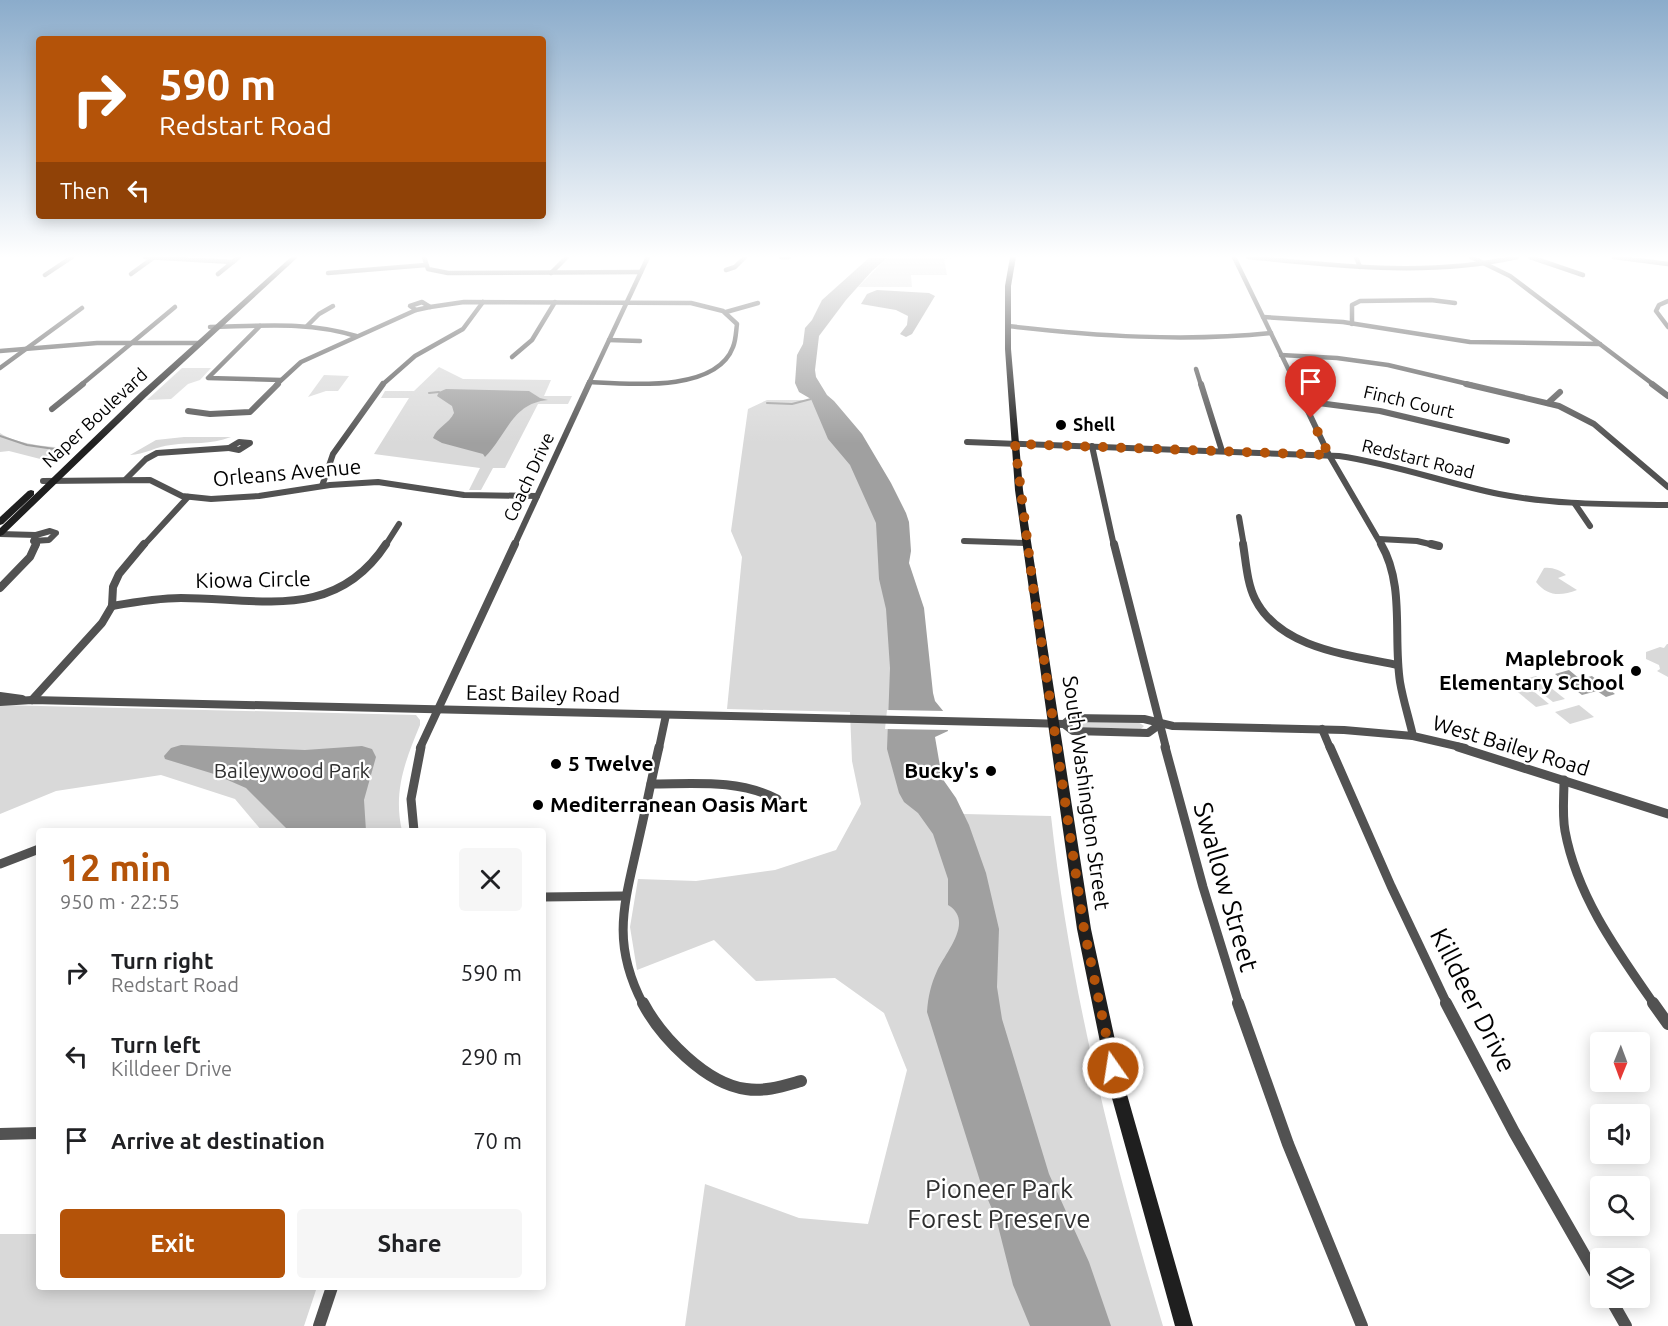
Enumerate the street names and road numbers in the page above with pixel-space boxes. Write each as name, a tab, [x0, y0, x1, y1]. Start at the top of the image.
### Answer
street label: Naper Boulevard	[38, 364, 151, 471]
street label: Finch Court	[1362, 381, 1457, 421]
street label: Coach Drive	[499, 429, 557, 524]
street label: Redstart Road	[1360, 434, 1477, 482]
street label: Orleans Avenue	[212, 454, 362, 490]
street label: Kiowa Circle	[195, 566, 311, 592]
street label: South Washington Street	[1059, 674, 1115, 912]
street label: East Bailey Road	[466, 680, 620, 706]
street label: West Bailey Road	[1430, 710, 1593, 780]
street label: Swallow Street	[1188, 799, 1264, 975]
street label: Killdeer Drive	[1425, 923, 1522, 1077]

